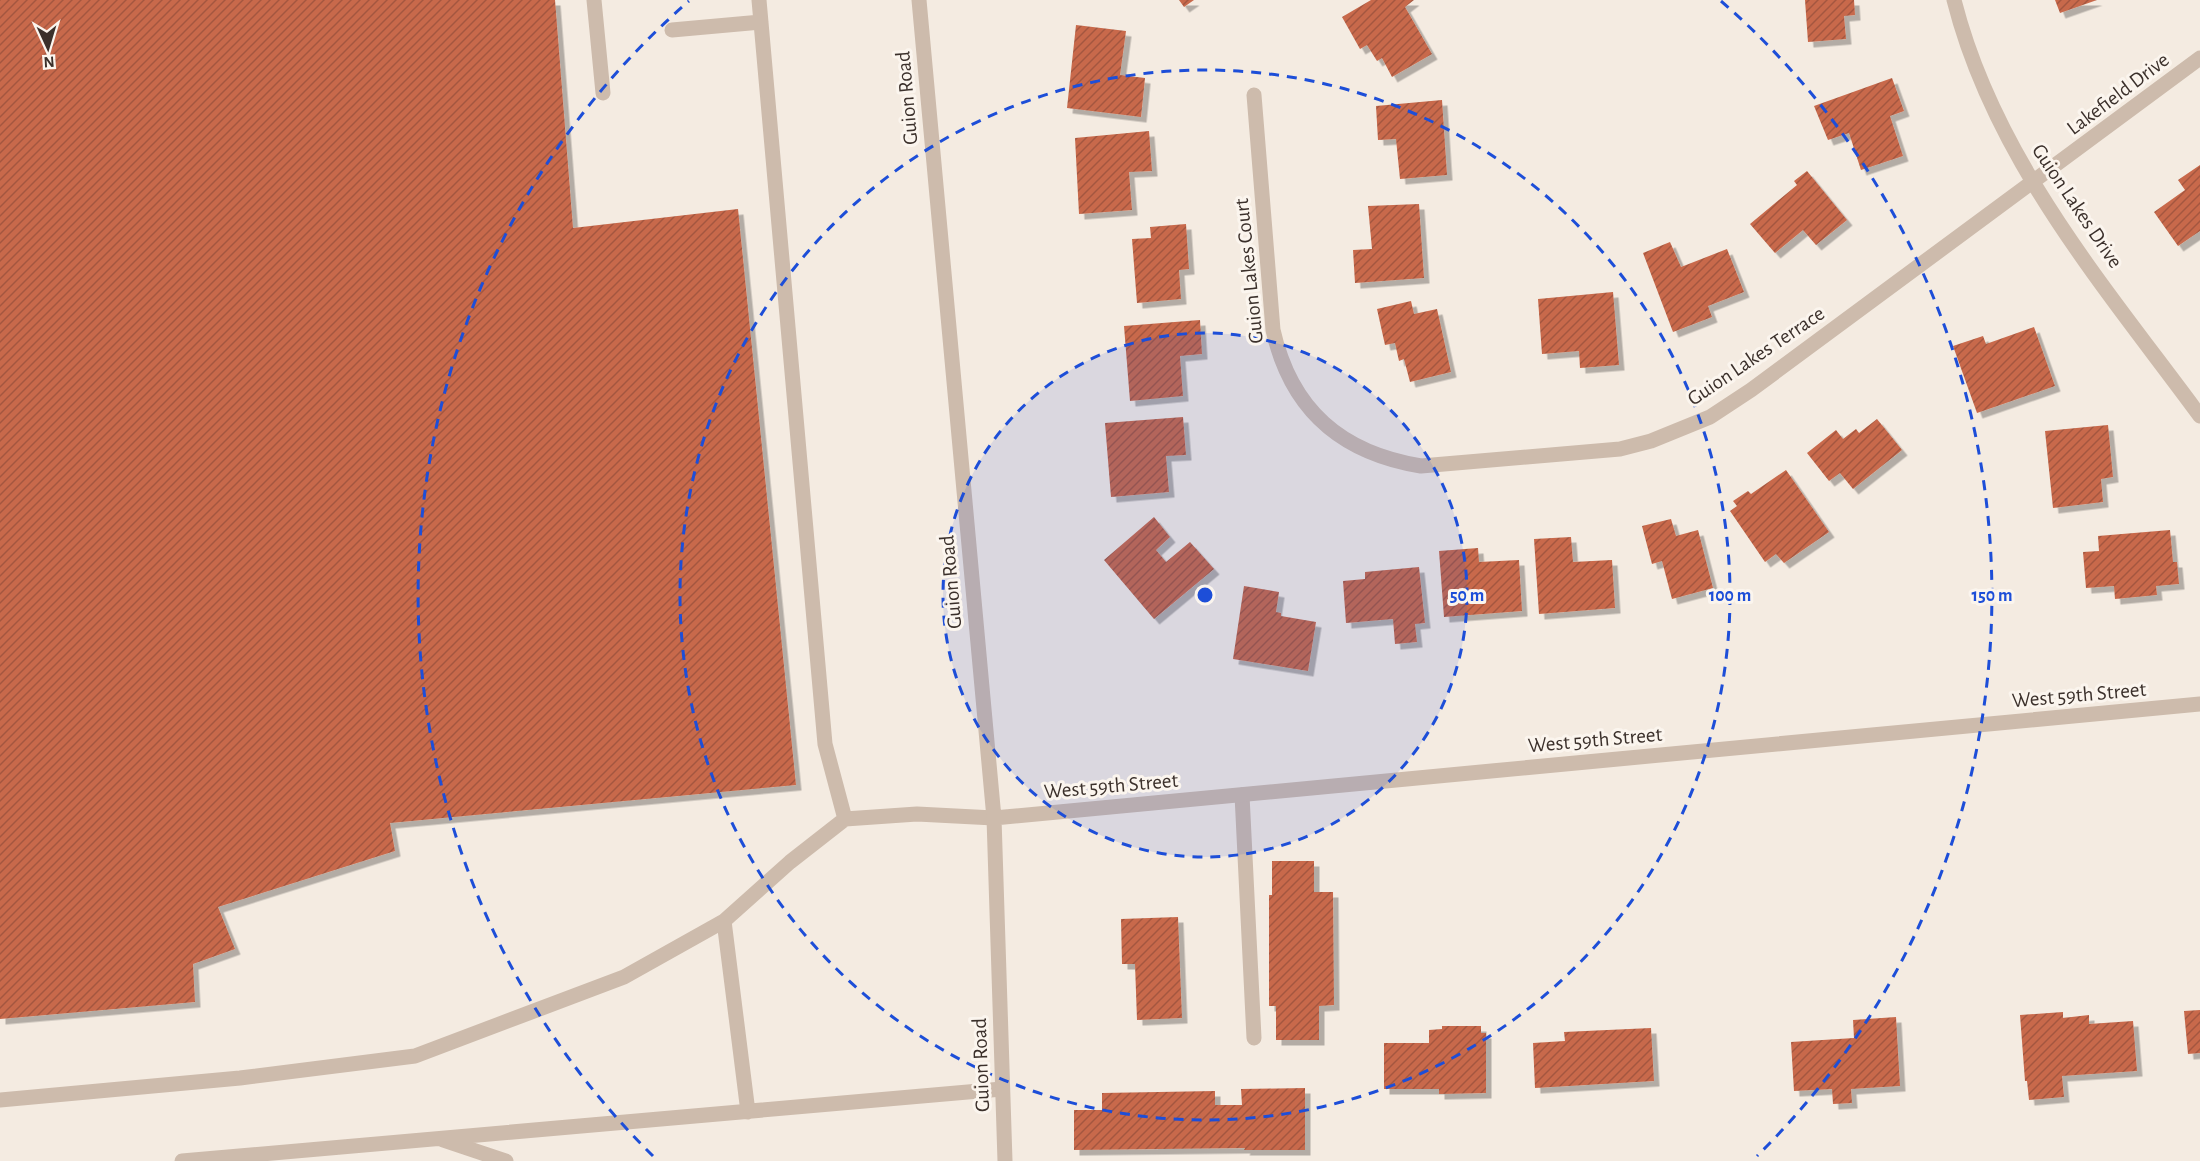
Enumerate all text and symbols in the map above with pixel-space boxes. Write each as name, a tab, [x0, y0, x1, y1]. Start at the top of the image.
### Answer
north arrow	[18, 18, 78, 78]
street label: Lakefield Drive	[2063, 49, 2173, 139]
street label: Guion Road	[892, 50, 922, 146]
text: N	[43, 54, 55, 70]
street label: Guion Lakes Drive	[2028, 140, 2126, 272]
street label: Guion Lakes Court	[1231, 197, 1267, 345]
street label: Guion Lakes Terrace	[1684, 302, 1828, 410]
street label: Guion Road	[936, 534, 966, 630]
centre of rings	[1195, 585, 1215, 605]
text: 50 m	[1450, 587, 1484, 605]
text: 100 m	[1709, 587, 1751, 605]
text: 150 m	[1972, 587, 2012, 605]
street label: West 59th Street	[2011, 679, 2147, 711]
street label: West 59th Street	[1527, 724, 1663, 756]
street label: West 59th Street	[1043, 770, 1179, 802]
street label: Guion Road	[969, 1017, 993, 1112]

